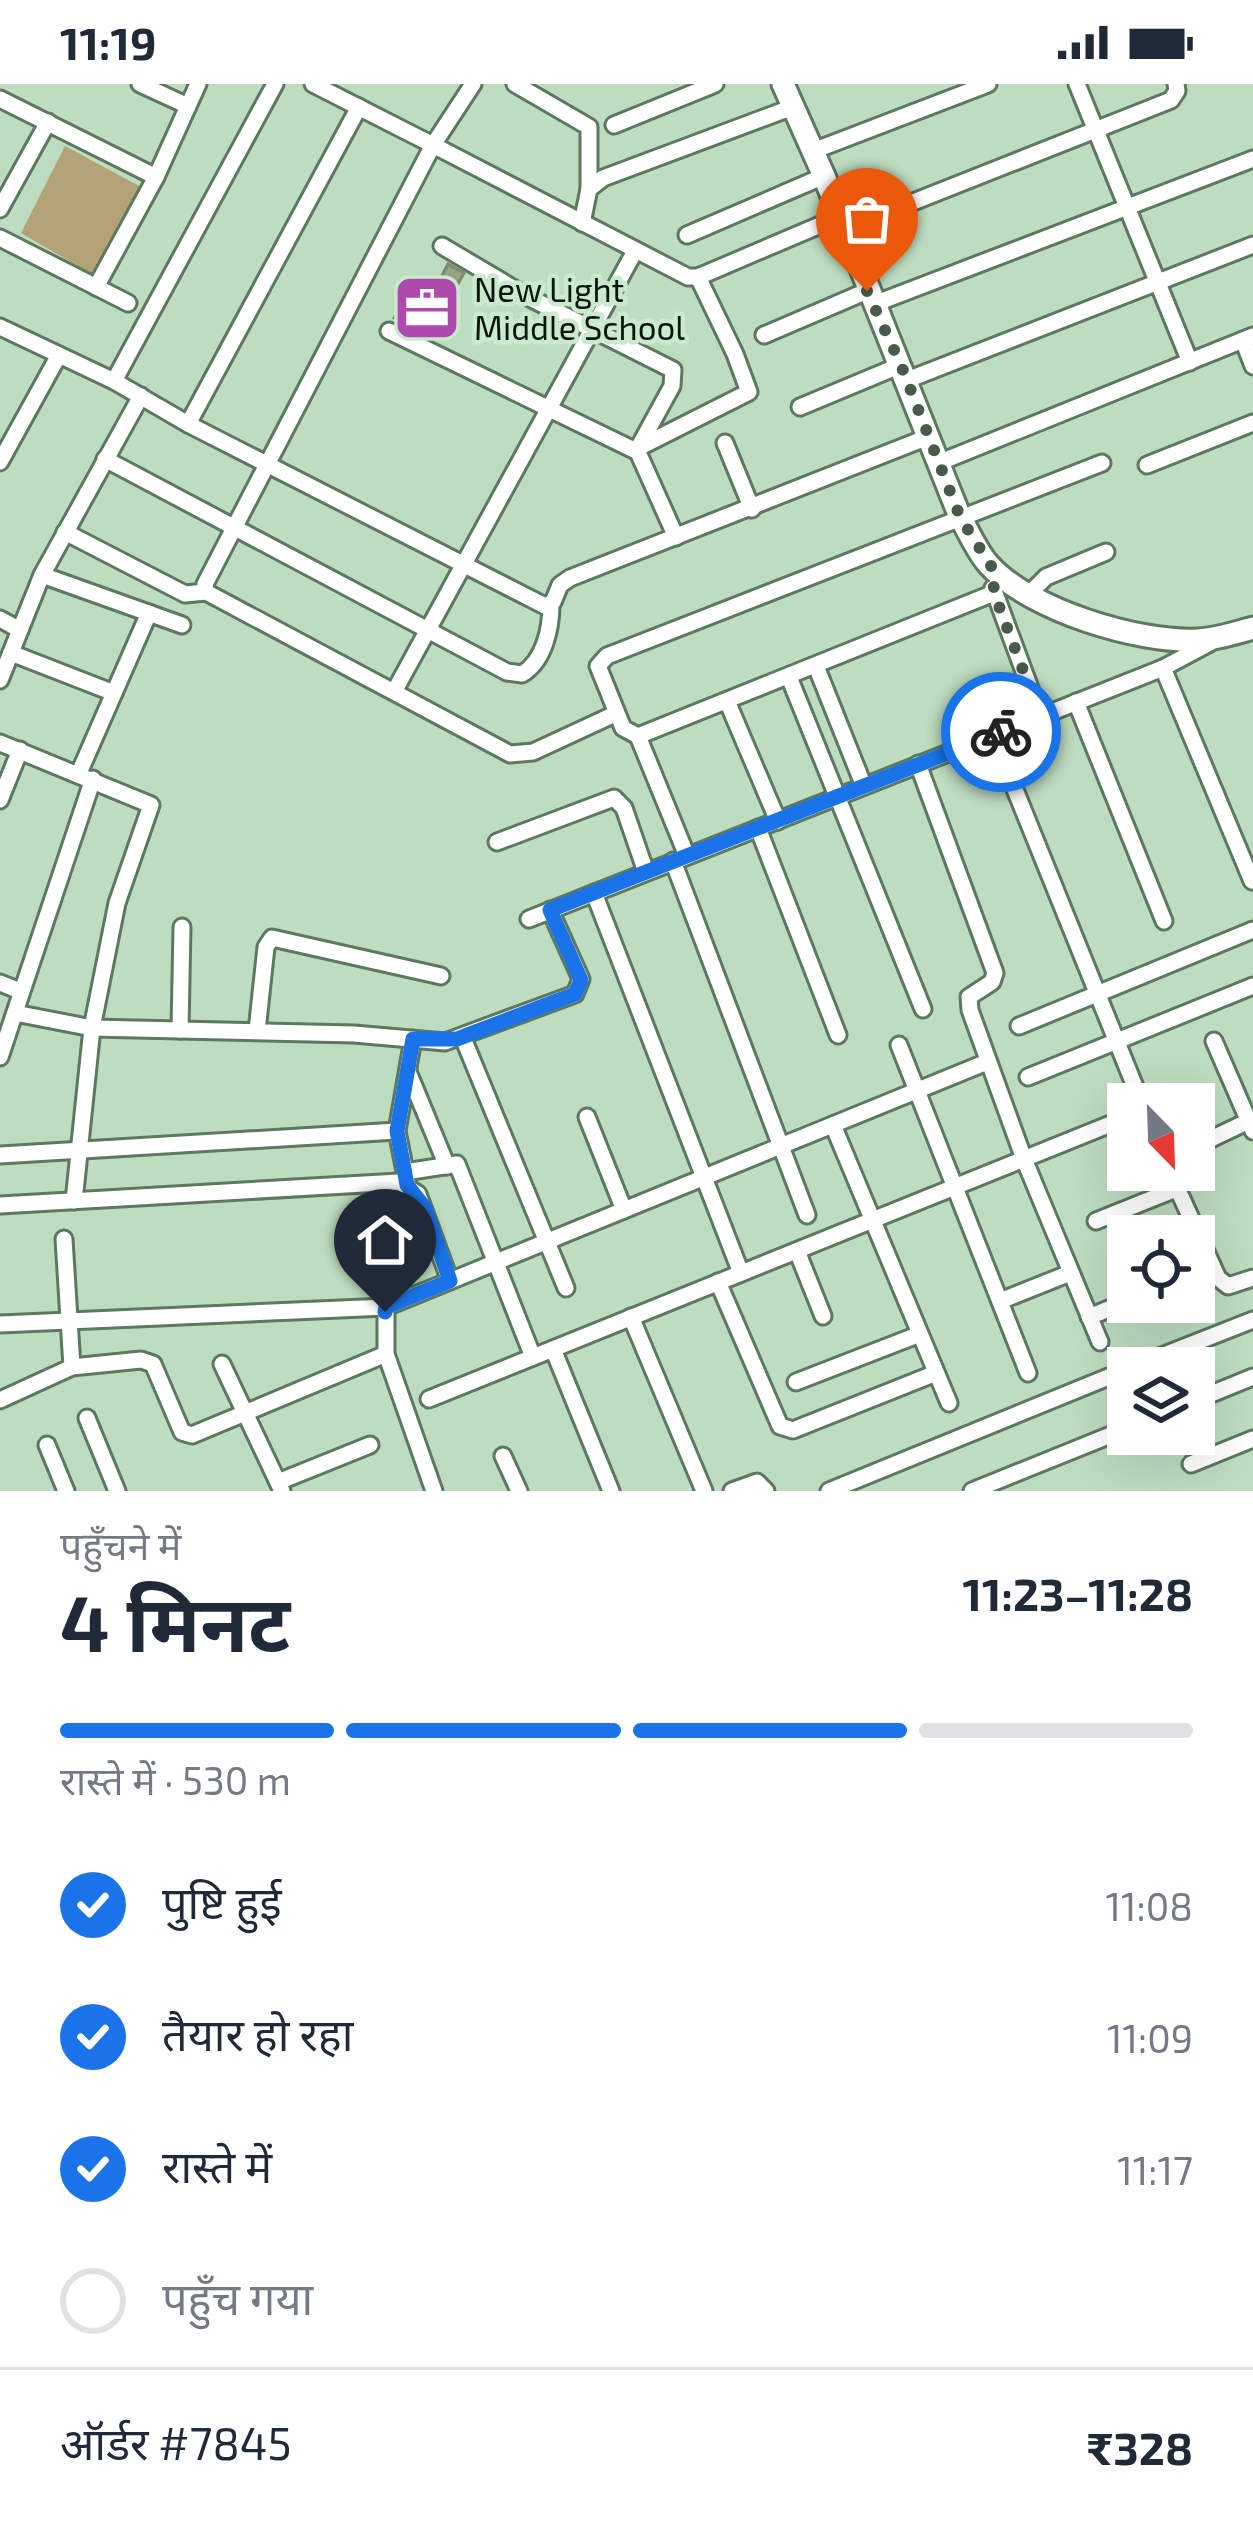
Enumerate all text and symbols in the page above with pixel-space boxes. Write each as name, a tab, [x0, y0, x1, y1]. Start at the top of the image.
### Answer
text: 11:19	[60, 15, 156, 69]
pin	[816, 168, 918, 291]
icon: bag	[834, 186, 900, 252]
place label: New Light Middle School	[474, 269, 685, 347]
office icon: New Light Middle School	[392, 273, 462, 343]
courier	[941, 672, 1061, 792]
icon: bike	[968, 699, 1034, 765]
north arrow	[1107, 1083, 1215, 1191]
map controls	[1107, 1083, 1215, 1455]
pin	[334, 1189, 436, 1312]
icon: home	[352, 1207, 418, 1273]
button: locate	[1107, 1215, 1215, 1323]
button: layers	[1107, 1347, 1215, 1455]
text: पहुँचने में	[60, 1521, 181, 1568]
text: 11:23–11:28	[963, 1566, 1193, 1620]
text: 4 मिनट	[60, 1574, 290, 1668]
text: रास्ते में · 530 m	[60, 1756, 291, 1803]
icon: check	[60, 1872, 126, 1938]
text: पुष्टि हुई	[162, 1874, 282, 1928]
text: 11:08	[1106, 1882, 1193, 1929]
icon: check	[60, 2004, 126, 2070]
text: तैयार हो रहा	[162, 2006, 353, 2060]
text: 11:09	[1107, 2014, 1193, 2061]
icon: check	[60, 2136, 126, 2202]
text: रास्ते में	[162, 2138, 272, 2192]
text: 11:17	[1117, 2146, 1193, 2193]
text: पहुँच गया	[162, 2270, 313, 2324]
text: ऑर्डर #7845	[60, 2415, 292, 2469]
text: ₹328	[1087, 2420, 1193, 2474]

